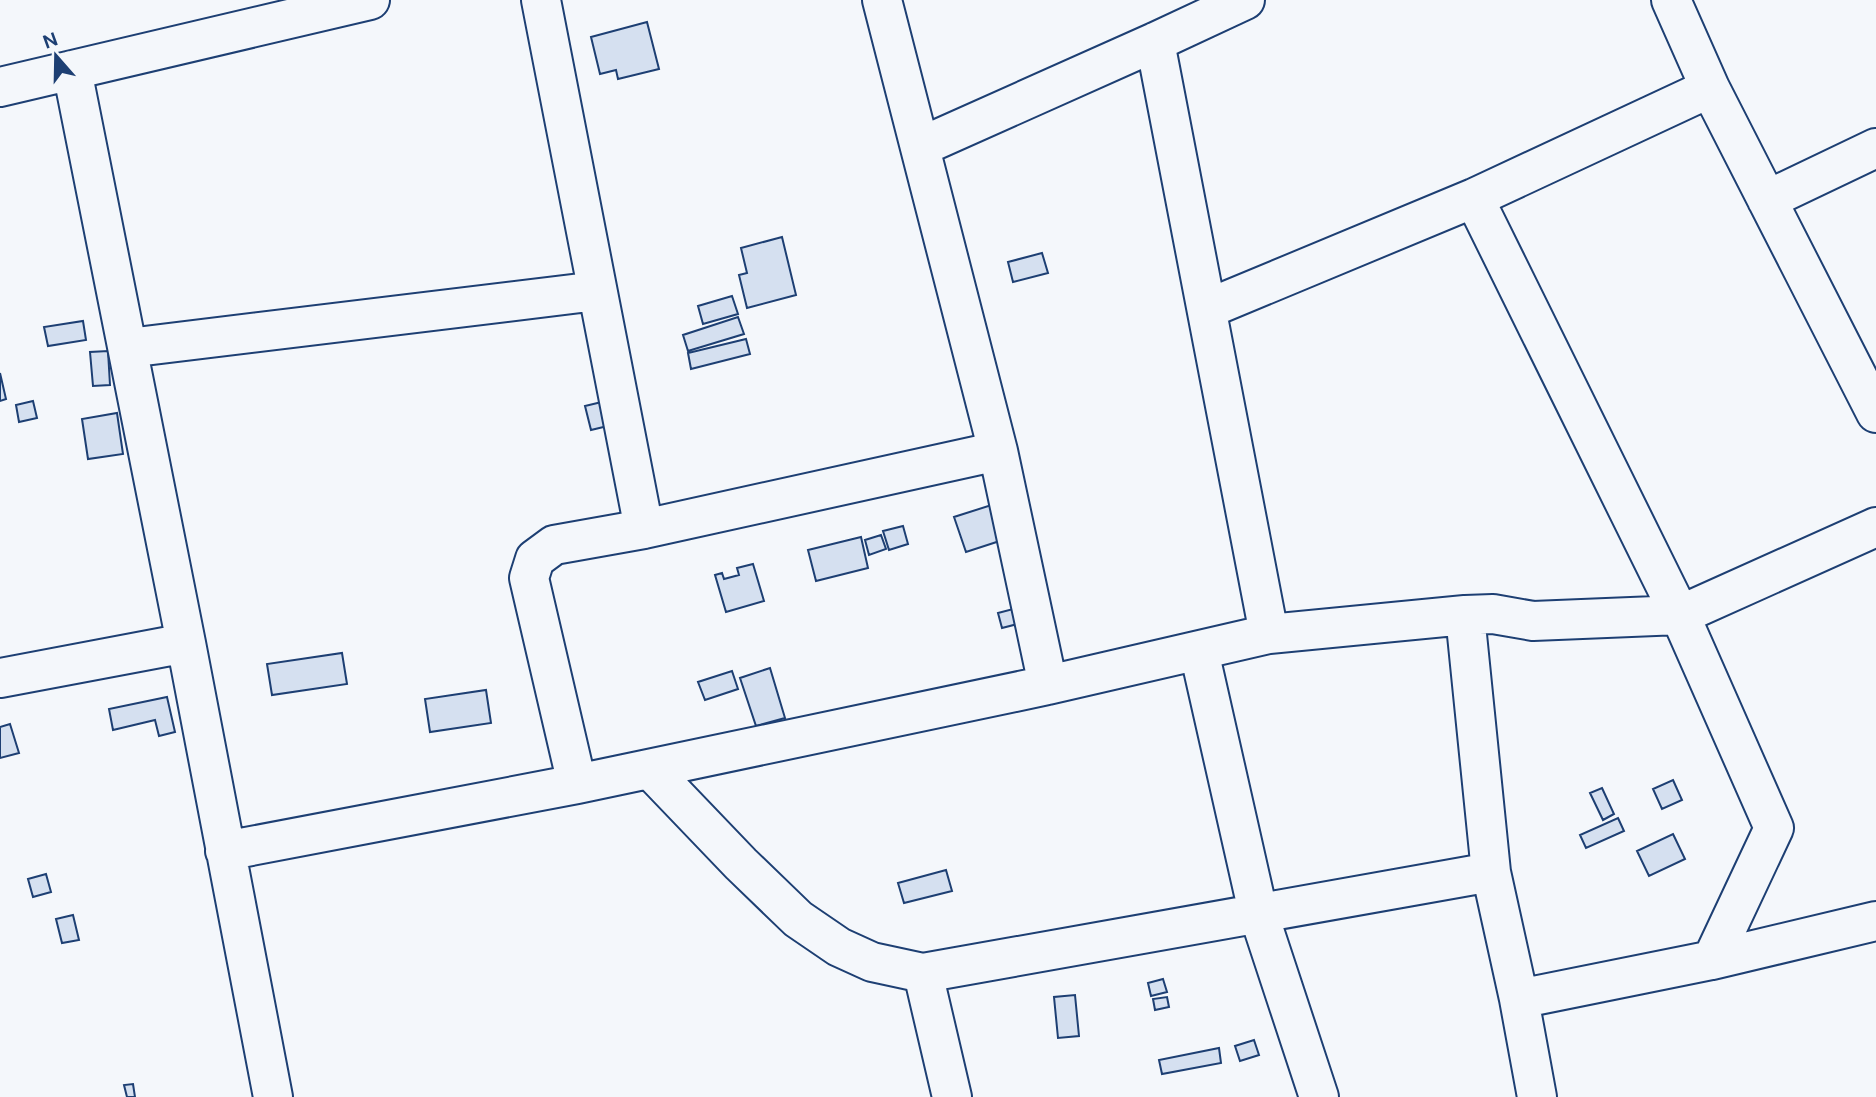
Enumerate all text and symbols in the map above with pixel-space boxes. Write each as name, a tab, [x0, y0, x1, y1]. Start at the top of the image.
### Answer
north arrow	[21, 21, 91, 91]
text: N	[40, 26, 61, 55]

